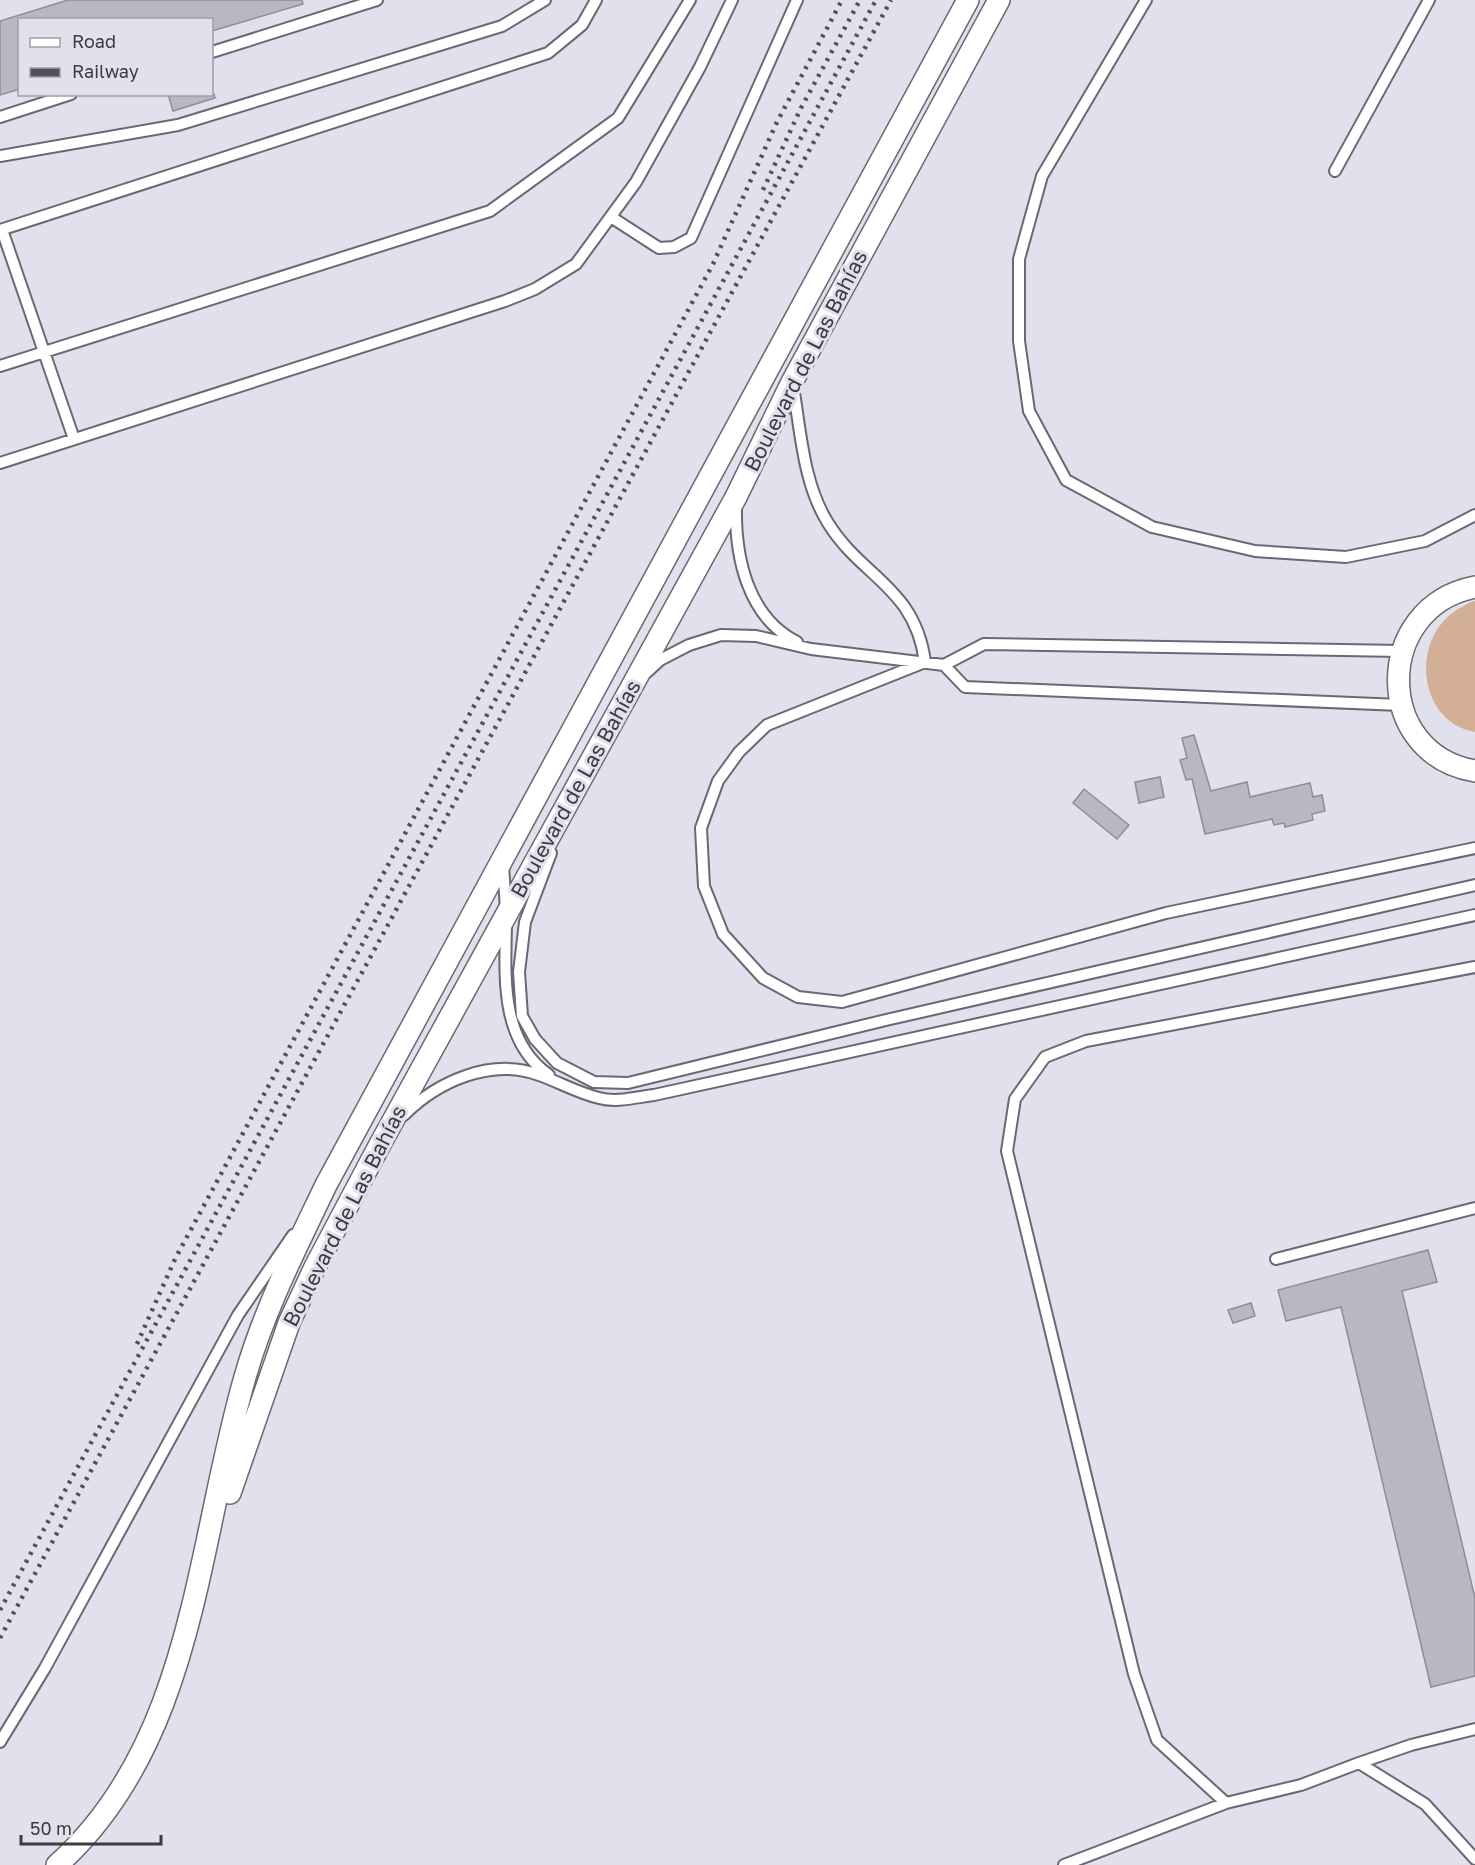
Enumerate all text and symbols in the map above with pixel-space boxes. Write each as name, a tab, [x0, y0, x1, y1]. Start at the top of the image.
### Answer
legend	[18, 18, 213, 96]
text: Road	[72, 30, 116, 52]
text: Railway	[72, 60, 139, 82]
street label: Boulevard de Las Bahías	[738, 245, 872, 476]
street label: Boulevard de Las Bahías	[504, 675, 646, 902]
street label: Boulevard de Las Bahías	[277, 1100, 411, 1331]
scale bar	[21, 1808, 160, 1846]
text: 50 m	[30, 1817, 72, 1839]

